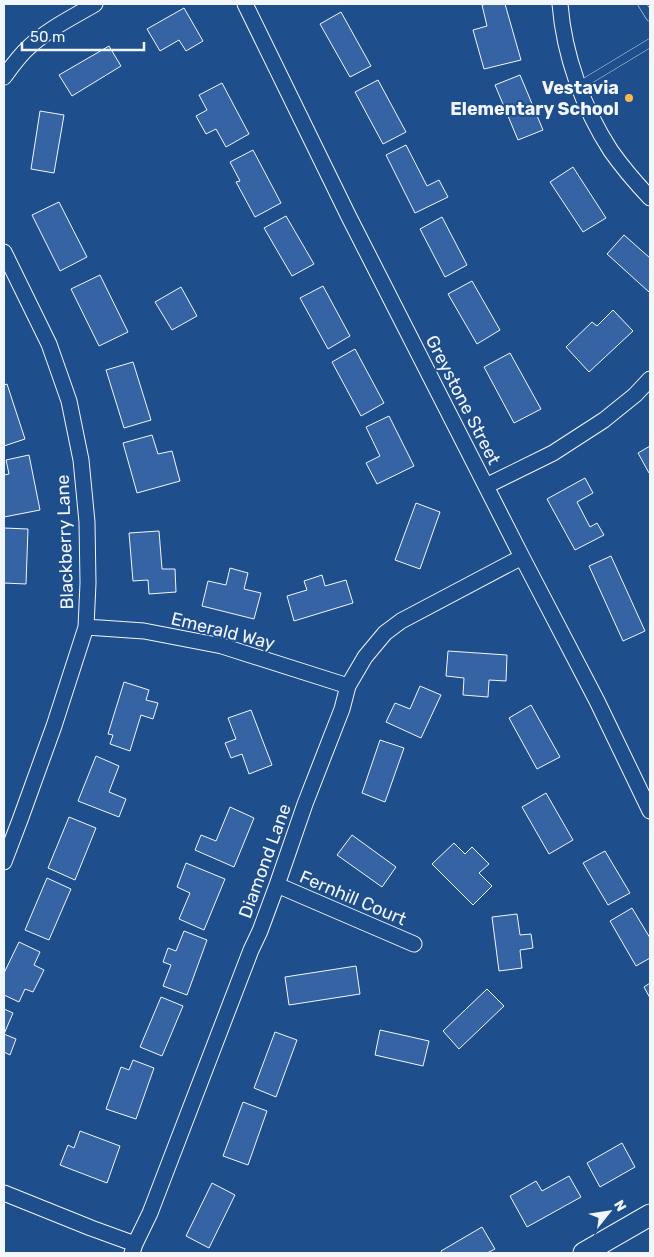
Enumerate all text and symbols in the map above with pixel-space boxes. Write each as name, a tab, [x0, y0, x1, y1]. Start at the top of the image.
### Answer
scale bar	[22, 20, 145, 52]
text: 50 m	[30, 28, 65, 46]
place label: Vestavia Elementary School	[450, 77, 619, 120]
marker: Vestavia Elementary School	[623, 92, 635, 104]
street label: Greystone Street	[421, 332, 505, 468]
street label: Blackberry Lane	[52, 474, 78, 610]
street label: Emerald Way	[169, 607, 277, 655]
street label: Diamond Lane	[234, 801, 296, 921]
street label: Fernhill Court	[296, 866, 410, 930]
north arrow	[584, 1187, 634, 1237]
text: N	[610, 1197, 630, 1214]

